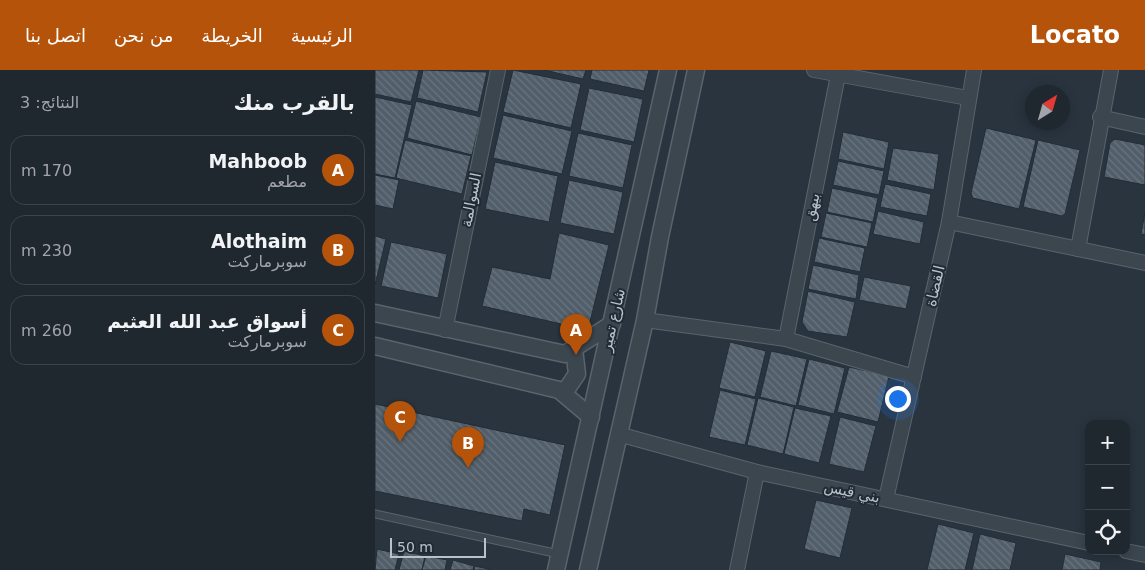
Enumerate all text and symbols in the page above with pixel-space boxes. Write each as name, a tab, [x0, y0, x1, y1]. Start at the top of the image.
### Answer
text: Locato	[1030, 21, 1120, 49]
text: اتصل بنا	[25, 25, 86, 46]
text: من نحن	[114, 25, 173, 46]
text: الخريطة	[201, 25, 263, 46]
text: الرئيسية	[291, 25, 353, 46]
north arrow	[1025, 85, 1070, 130]
text: بالقرب منك	[234, 91, 355, 115]
text: النتائج: 3	[20, 93, 79, 112]
text: Mahboob	[208, 150, 307, 172]
text: 170 m	[21, 161, 72, 180]
text: A	[332, 161, 344, 180]
street label: السوالمة	[457, 171, 485, 229]
text: مطعم	[267, 172, 307, 191]
street label: بيهق	[800, 191, 824, 223]
text: Alothaim	[211, 230, 307, 252]
text: 230 m	[21, 241, 72, 260]
text: B	[332, 241, 344, 260]
text: سوبرماركت	[228, 252, 307, 271]
street label: القضاة	[922, 264, 948, 308]
street label: شارع تمير	[597, 287, 629, 354]
text: أسواق عبد الله العثيم	[107, 310, 307, 332]
pin: A	[560, 314, 592, 355]
text: 260 m	[21, 321, 72, 340]
text: C	[332, 321, 344, 340]
text: سوبرماركت	[228, 332, 307, 351]
your location	[885, 386, 911, 412]
pin: C	[384, 401, 416, 442]
map controls	[1085, 420, 1130, 555]
button: +	[1085, 420, 1130, 465]
pin: B	[452, 427, 484, 468]
button: −	[1085, 465, 1130, 510]
street label: بني قيس	[822, 477, 882, 508]
button: locate	[1085, 510, 1130, 555]
scale bar	[390, 535, 486, 558]
text: 50 m	[397, 539, 433, 555]

